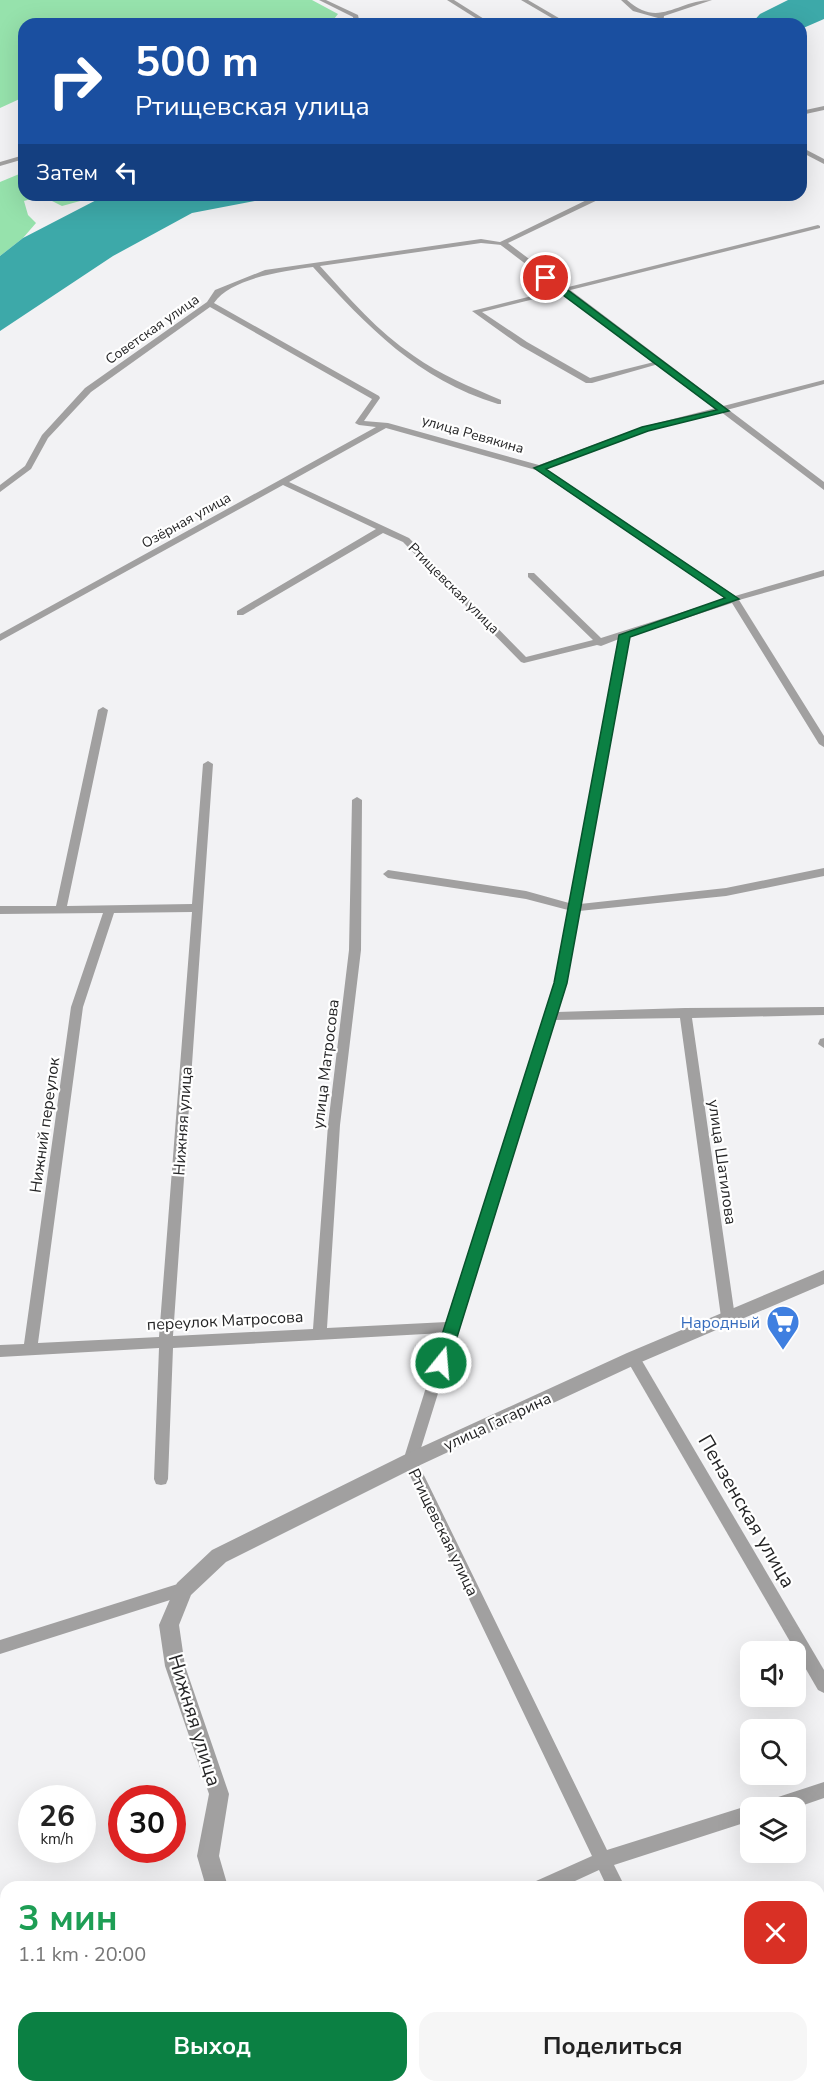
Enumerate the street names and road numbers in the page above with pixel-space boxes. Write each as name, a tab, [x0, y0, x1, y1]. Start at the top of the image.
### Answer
street label: Советская улица	[102, 290, 203, 369]
street label: улица Ревякина	[420, 411, 526, 458]
street label: Озёрная улица	[138, 488, 234, 553]
street label: Ртищевская улица	[404, 539, 503, 638]
street label: улица Матросова	[307, 998, 345, 1130]
street label: Нижний переулок	[25, 1055, 65, 1194]
street label: Нижняя улица	[168, 1066, 198, 1176]
street label: улица Шатилова	[702, 1098, 742, 1226]
street label: переулок Матросова	[146, 1306, 304, 1336]
street label: улица Гагарина	[440, 1387, 555, 1456]
street label: Пензенская улица	[692, 1430, 801, 1593]
street label: Ртищевская улица	[403, 1465, 483, 1600]
street label: Нижняя улица	[162, 1651, 227, 1790]

